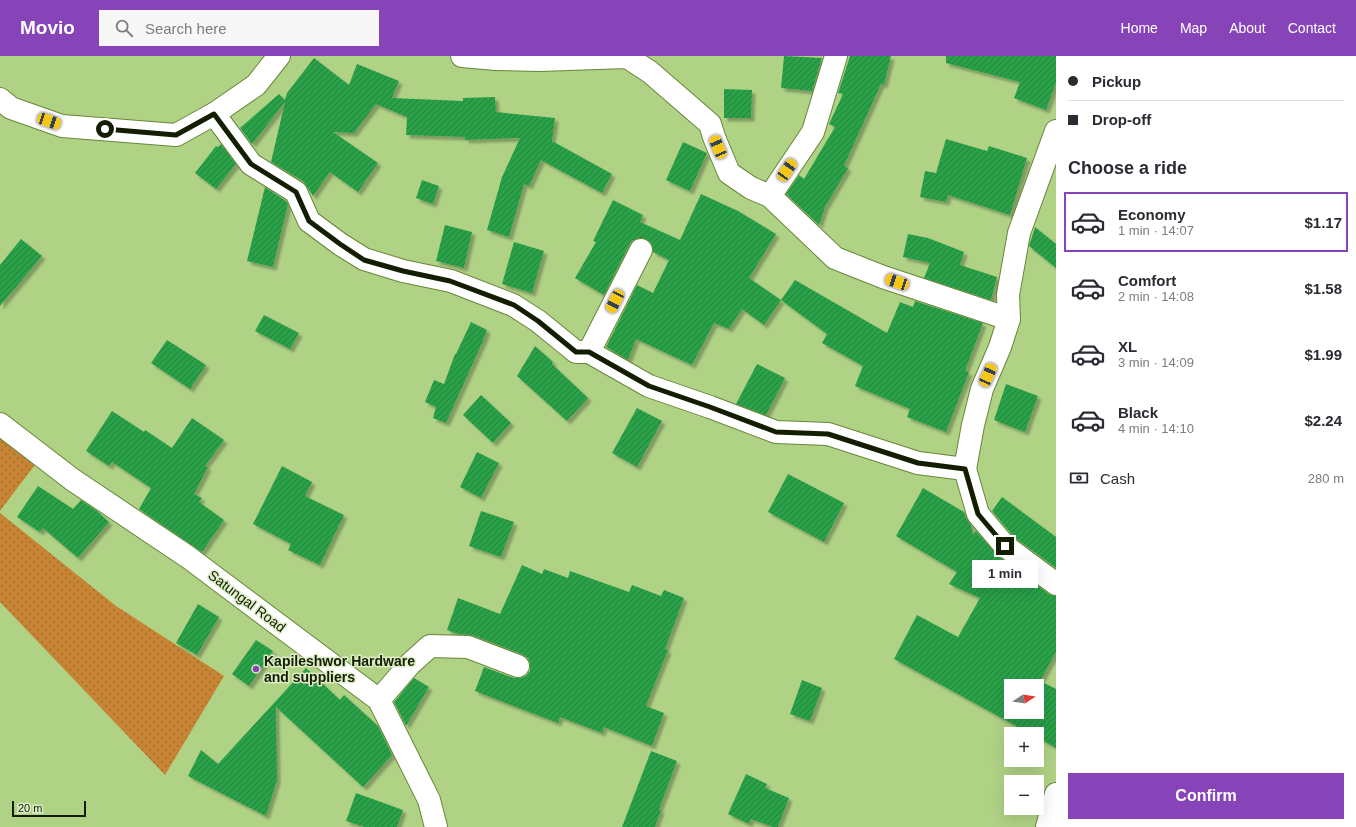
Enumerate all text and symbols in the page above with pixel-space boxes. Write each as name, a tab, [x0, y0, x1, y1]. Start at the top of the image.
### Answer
search box	[99, 10, 379, 46]
text: Movio	[20, 17, 75, 38]
icon: search	[113, 17, 135, 39]
text: Search here	[145, 20, 227, 37]
text: Home	[1121, 20, 1158, 36]
text: Map	[1180, 20, 1207, 36]
text: About	[1229, 20, 1266, 36]
text: Contact	[1288, 20, 1336, 36]
text: Pickup	[1092, 73, 1141, 90]
car	[36, 111, 62, 131]
text: Drop-off	[1092, 111, 1151, 128]
route start	[96, 120, 114, 138]
car	[708, 134, 728, 160]
car	[775, 157, 799, 183]
text: Choose a ride	[1068, 158, 1187, 178]
icon: car	[1070, 204, 1106, 240]
text: Economy	[1118, 206, 1186, 223]
text: $1.17	[1304, 214, 1342, 231]
text: 1 min · 14:07	[1118, 223, 1194, 238]
icon: car	[1070, 270, 1106, 306]
car	[884, 272, 910, 292]
text: Comfort	[1118, 272, 1176, 289]
text: $1.58	[1304, 280, 1342, 297]
car	[604, 288, 626, 314]
text: 2 min · 14:08	[1118, 289, 1194, 304]
icon: car	[1070, 336, 1106, 372]
text: XL	[1118, 338, 1137, 355]
text: $1.99	[1304, 346, 1342, 363]
text: 3 min · 14:09	[1118, 355, 1194, 370]
car	[978, 362, 998, 388]
icon: car	[1070, 402, 1106, 438]
text: Black	[1118, 404, 1158, 421]
text: $2.24	[1304, 412, 1342, 429]
text: 4 min · 14:10	[1118, 421, 1194, 436]
icon: cash	[1068, 467, 1090, 489]
text: Cash	[1100, 470, 1135, 487]
text: 280 m	[1308, 471, 1344, 486]
route end	[996, 537, 1014, 555]
callout: 1 min	[972, 560, 1038, 588]
text: 1 min	[988, 566, 1022, 581]
street label: Satungal Road	[205, 567, 289, 635]
place label: Kapileshwor Hardware and suppliers	[264, 653, 415, 685]
marker: Kapileshwor Hardware and suppliers	[251, 664, 261, 674]
north arrow	[1004, 679, 1044, 719]
map controls	[1004, 679, 1044, 815]
button: +	[1004, 727, 1044, 767]
button: Confirm	[1068, 773, 1344, 819]
button: −	[1004, 775, 1044, 815]
scale bar	[12, 799, 86, 818]
text: 20 m	[18, 802, 42, 814]

